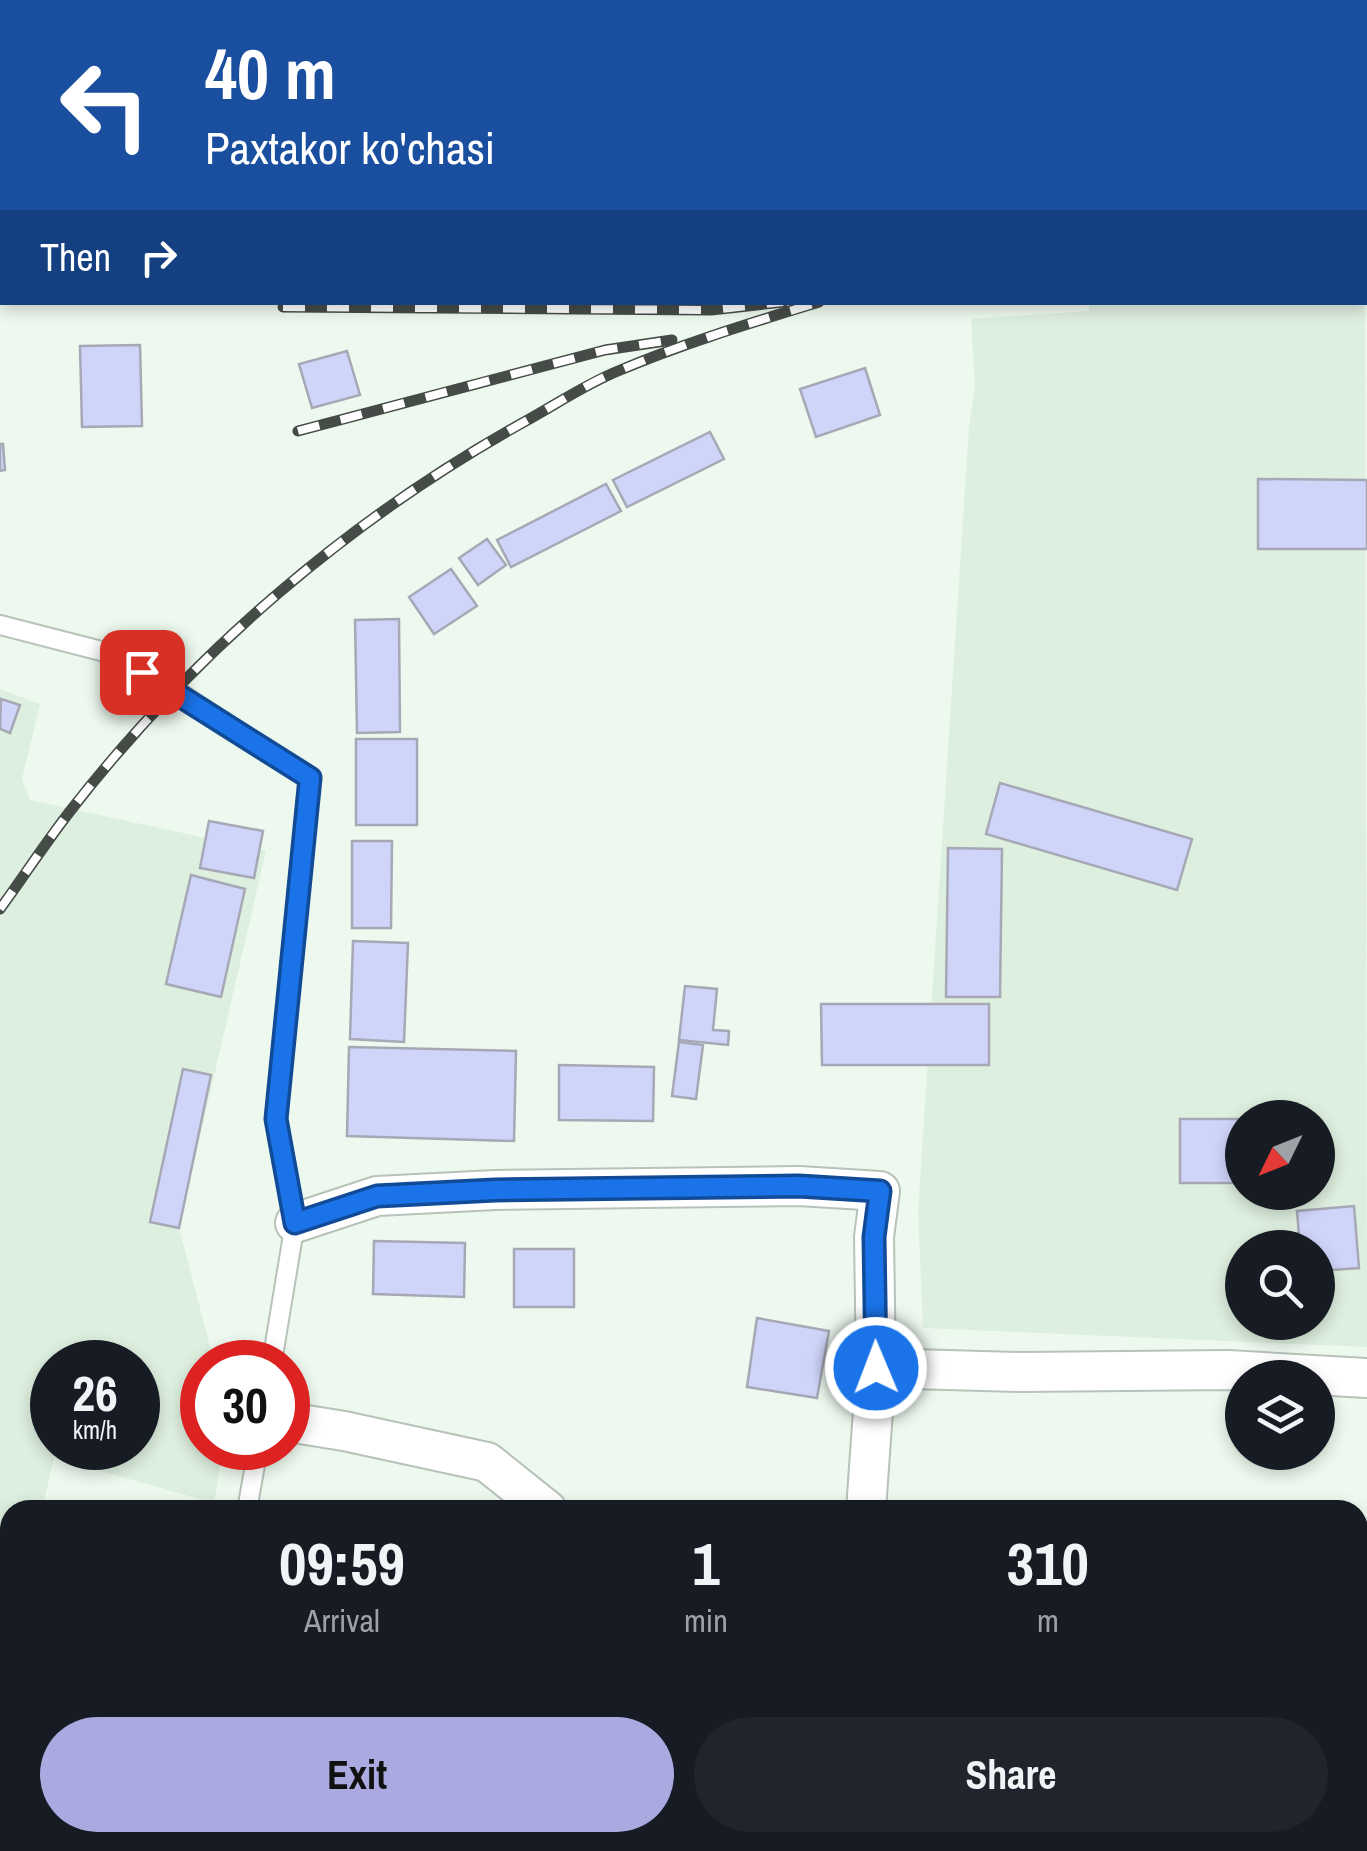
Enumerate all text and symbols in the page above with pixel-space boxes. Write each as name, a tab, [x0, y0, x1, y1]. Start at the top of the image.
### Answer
text: 40 m	[205, 27, 336, 121]
icon: left	[40, 40, 170, 170]
text: Paxtakor ko'chasi	[205, 117, 495, 178]
icon: right	[131, 230, 186, 285]
text: Then	[40, 232, 111, 283]
pin	[100, 630, 185, 715]
icon: arrive	[115, 645, 170, 700]
north arrow	[1225, 1100, 1335, 1210]
map controls	[1225, 1100, 1335, 1470]
button: search	[1225, 1230, 1335, 1340]
position arrow	[824, 1316, 928, 1420]
speed limit sign: 30	[180, 1340, 310, 1470]
text: 26	[72, 1359, 118, 1427]
button: layers	[1225, 1360, 1335, 1470]
text: km/h	[73, 1413, 117, 1447]
text: 09:59	[279, 1523, 405, 1604]
text: 1	[692, 1523, 720, 1604]
text: 310	[1007, 1523, 1089, 1604]
text: Arrival	[304, 1599, 380, 1642]
text: min	[684, 1599, 728, 1642]
text: m	[1037, 1599, 1059, 1642]
button: Exit	[40, 1717, 674, 1832]
button: Share	[694, 1717, 1328, 1832]

